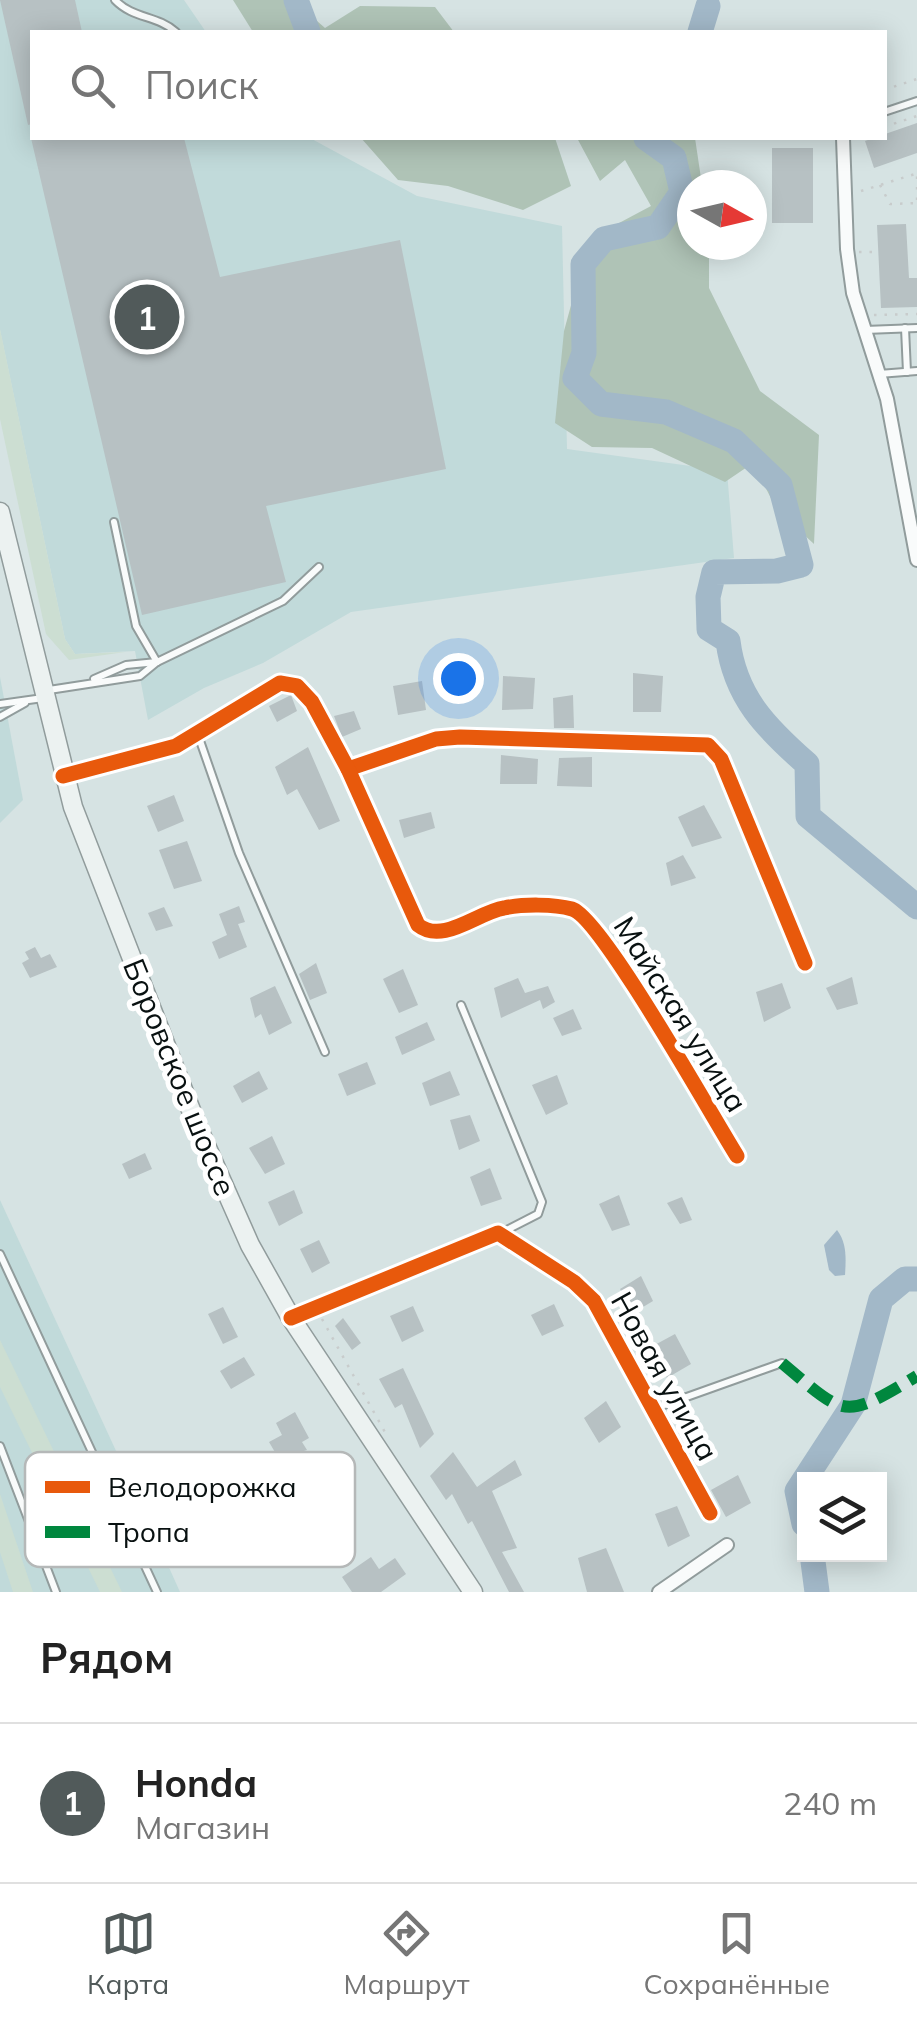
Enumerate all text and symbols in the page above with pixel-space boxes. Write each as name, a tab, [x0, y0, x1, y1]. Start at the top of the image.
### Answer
search box	[30, 30, 887, 140]
icon: search	[65, 58, 120, 113]
text: Поиск	[145, 61, 258, 109]
north arrow	[677, 170, 767, 260]
pin: 1	[114, 280, 180, 354]
your location	[433, 653, 484, 704]
street label: Майская улица	[606, 909, 756, 1119]
street label: Боровское шоссе	[115, 953, 245, 1201]
street label: Новая улица	[603, 1285, 727, 1467]
legend	[25, 1452, 355, 1567]
text: Велодорожка	[108, 1469, 297, 1504]
map controls	[797, 1472, 887, 1562]
button: layers	[797, 1472, 887, 1562]
text: Тропа	[108, 1514, 190, 1549]
text: Рядом	[40, 1631, 173, 1684]
text: Honda	[135, 1759, 257, 1807]
text: 1	[63, 1783, 82, 1823]
text: 240 m	[783, 1783, 877, 1823]
text: Магазин	[135, 1807, 270, 1847]
tab: Карта	[87, 1906, 169, 2001]
tab: Маршрут	[344, 1906, 469, 2001]
tab: Сохранённые	[644, 1906, 830, 2001]

